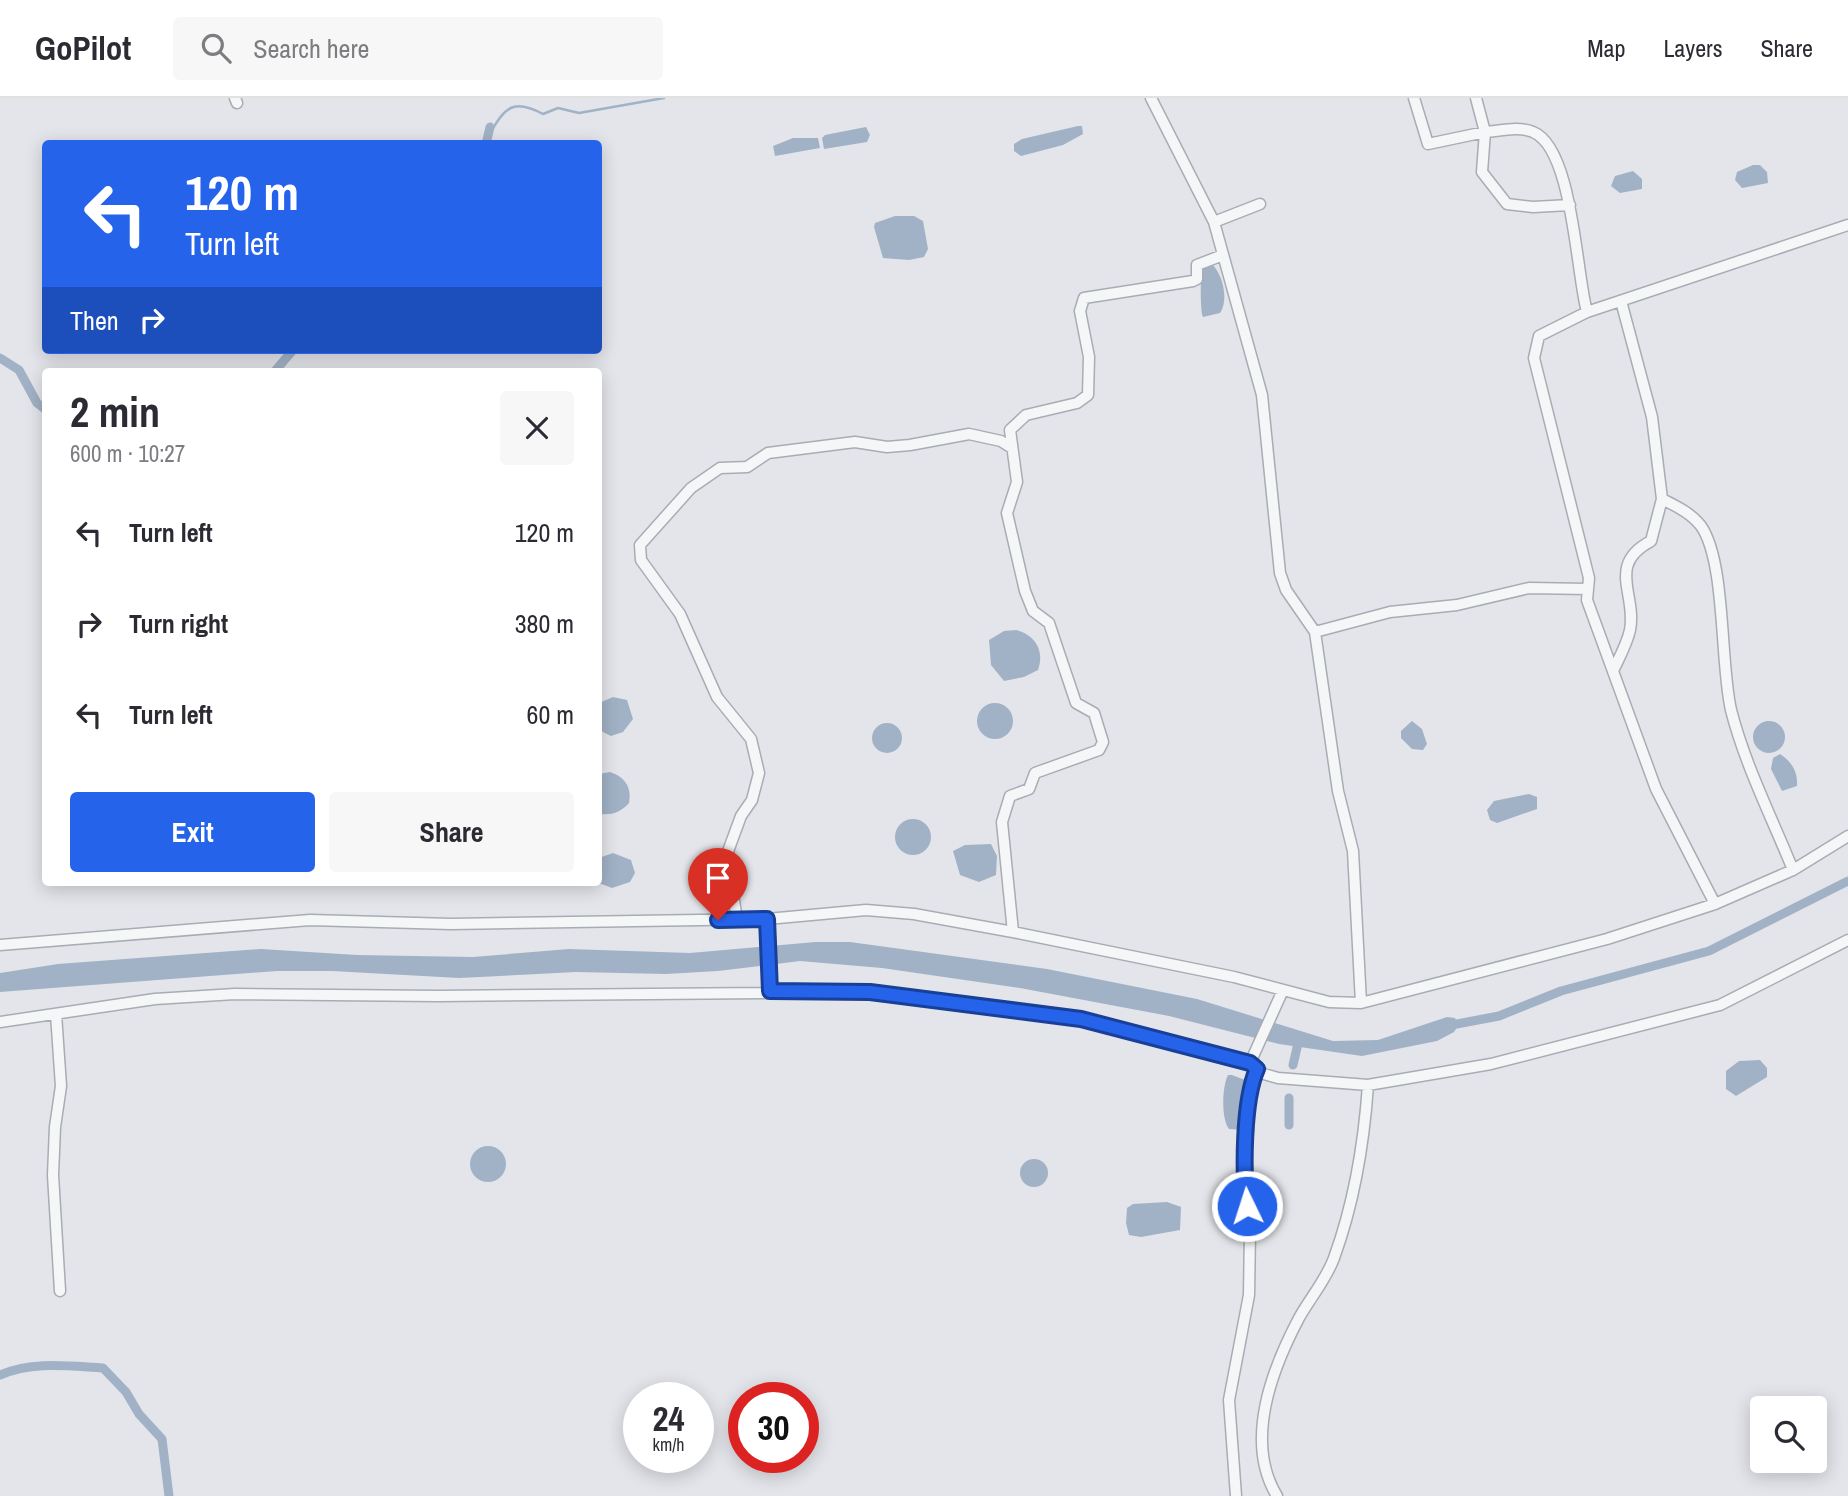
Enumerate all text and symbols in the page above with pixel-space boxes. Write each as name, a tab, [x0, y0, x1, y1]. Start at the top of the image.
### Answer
search box	[173, 17, 663, 80]
text: GoPilot	[35, 26, 131, 70]
icon: search	[197, 29, 235, 67]
text: Search here	[253, 31, 369, 66]
text: Map	[1587, 32, 1625, 64]
text: Layers	[1663, 32, 1722, 64]
text: Share	[1760, 32, 1813, 64]
text: 120 m	[185, 159, 299, 225]
icon: left	[70, 168, 161, 259]
text: Turn left	[185, 222, 279, 265]
icon: right	[133, 301, 171, 339]
text: Then	[70, 303, 119, 338]
text: 2 min	[70, 384, 160, 440]
button: close	[500, 391, 574, 465]
text: 600 m · 10:27	[70, 438, 185, 469]
icon: left	[70, 514, 108, 552]
text: Turn left	[129, 515, 213, 550]
text: 120 m	[515, 515, 574, 550]
icon: right	[70, 605, 108, 643]
text: Turn right	[129, 606, 228, 641]
text: 380 m	[515, 606, 574, 641]
icon: left	[70, 696, 108, 734]
text: Turn left	[129, 697, 213, 732]
text: 60 m	[527, 697, 574, 732]
button: Exit	[70, 792, 315, 872]
button: Share	[329, 792, 574, 872]
pin	[688, 848, 748, 920]
icon: arrive	[699, 859, 737, 897]
position arrow	[1210, 1169, 1284, 1243]
speed limit sign: 30	[728, 1382, 819, 1473]
text: 24	[653, 1395, 684, 1442]
map controls	[1750, 1396, 1827, 1473]
button: search	[1750, 1396, 1827, 1473]
text: km/h	[653, 1432, 685, 1457]

